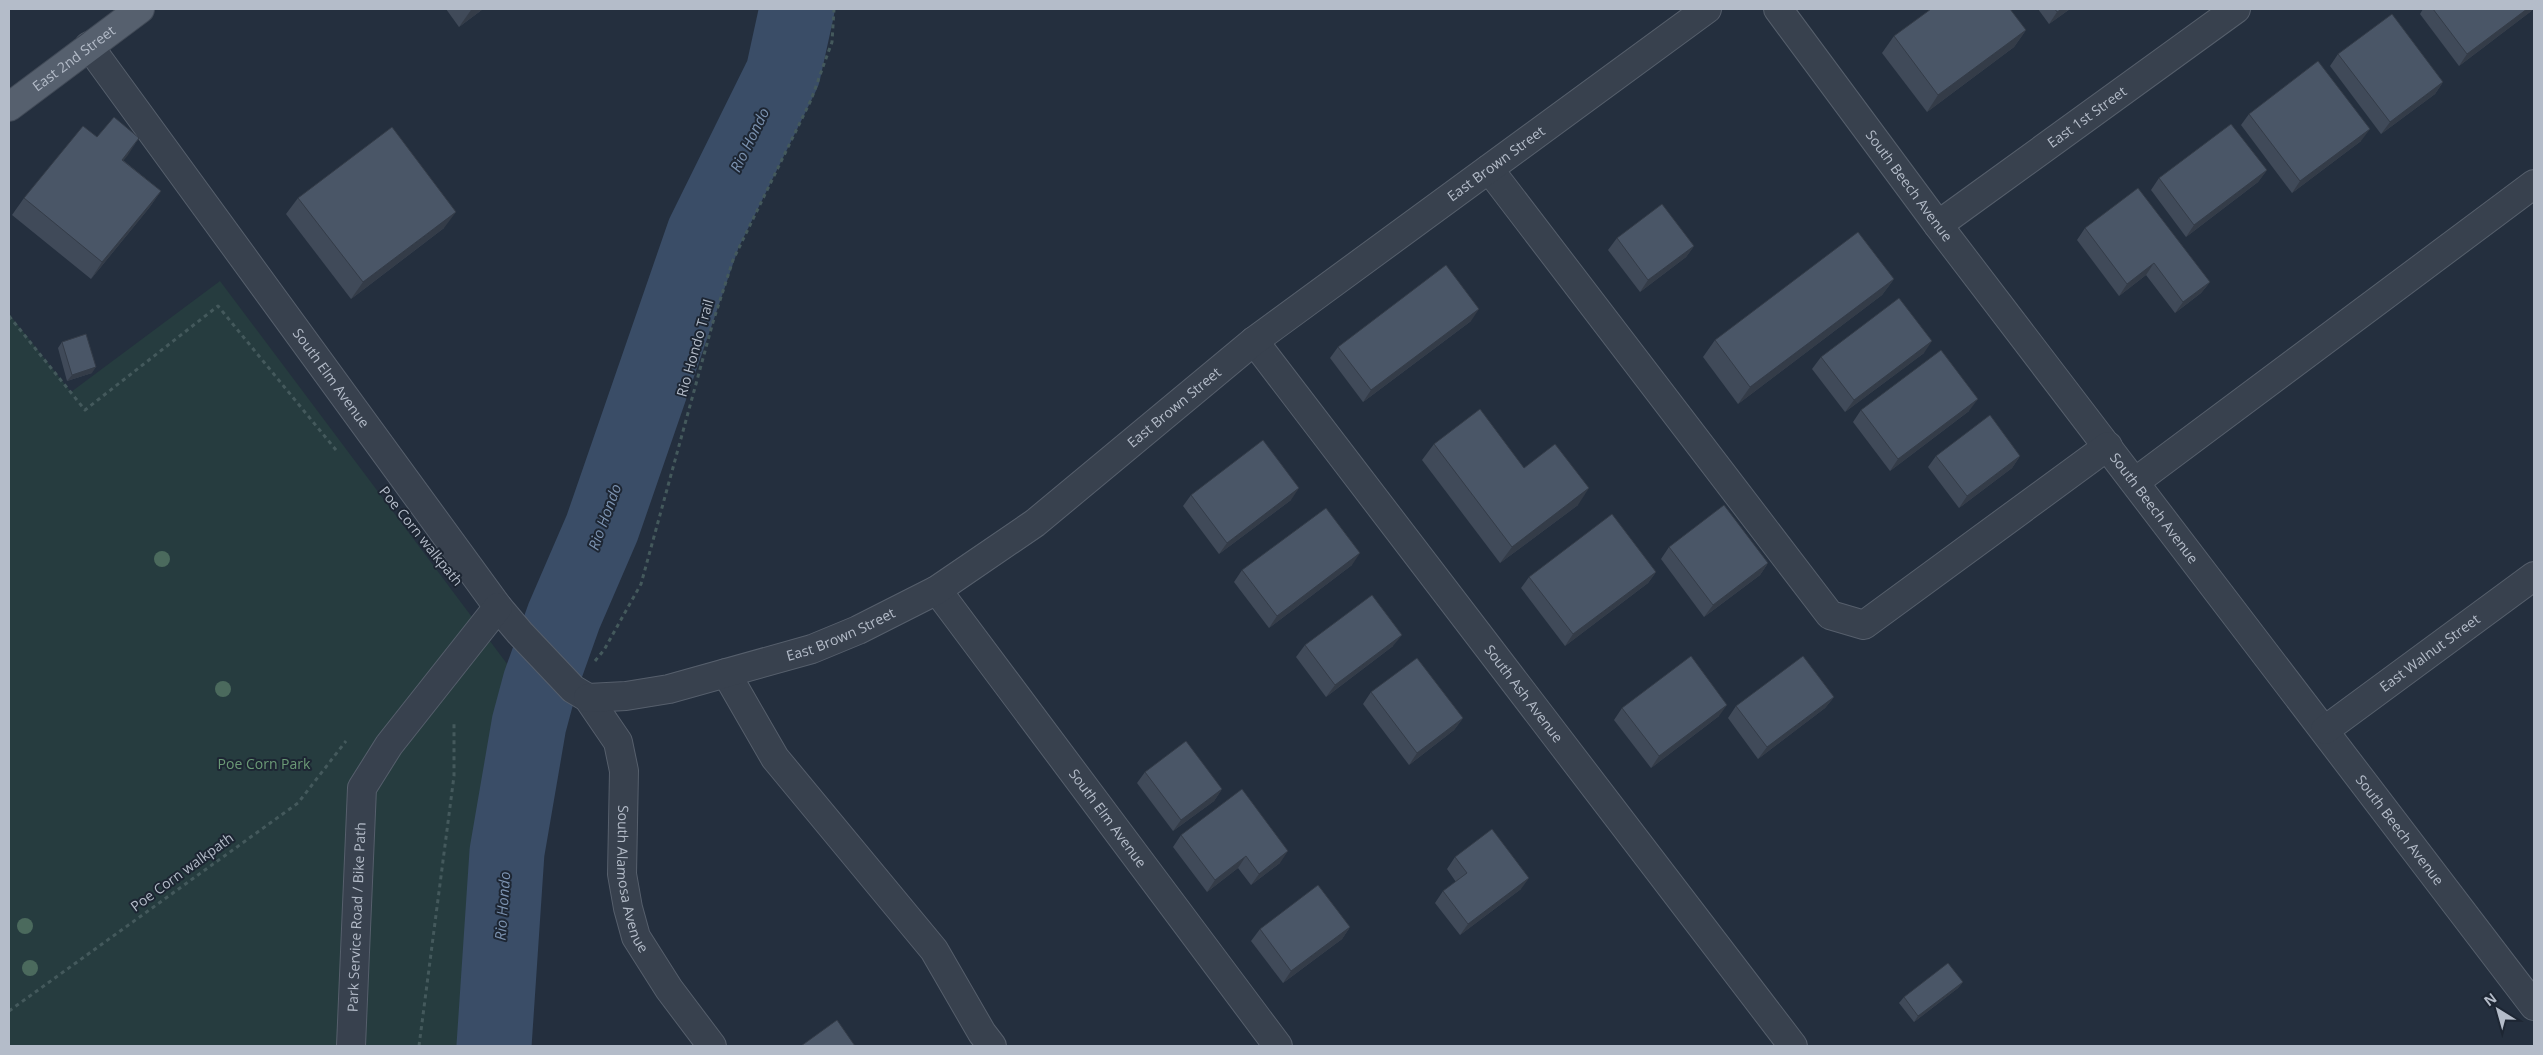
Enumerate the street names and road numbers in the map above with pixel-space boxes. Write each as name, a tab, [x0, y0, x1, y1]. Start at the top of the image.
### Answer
street label: East 2nd Street	[28, 21, 119, 95]
street label: East 1st Street	[2043, 82, 2130, 152]
street label: East Brown Street	[1443, 121, 1548, 205]
street label: South Beech Avenue	[1862, 126, 1957, 245]
street label: Rio Hondo Trail	[672, 297, 717, 399]
street label: South Elm Avenue	[289, 324, 374, 431]
street label: East Brown Street	[1123, 363, 1225, 452]
street label: South Beech Avenue	[2106, 449, 2203, 567]
street label: Poe Corn walkpath	[375, 482, 467, 589]
street label: East Brown Street	[784, 603, 898, 665]
street label: East Walnut Street	[2375, 609, 2483, 696]
street label: South Ash Avenue	[1481, 641, 1568, 746]
street label: South Elm Avenue	[1065, 765, 1151, 871]
street label: South Beech Avenue	[2352, 771, 2449, 889]
street label: South Alamosa Avenue	[613, 805, 654, 956]
street label: Park Service Road / Bike Path	[342, 822, 370, 1012]
street label: Poe Corn walkpath	[126, 828, 237, 915]

